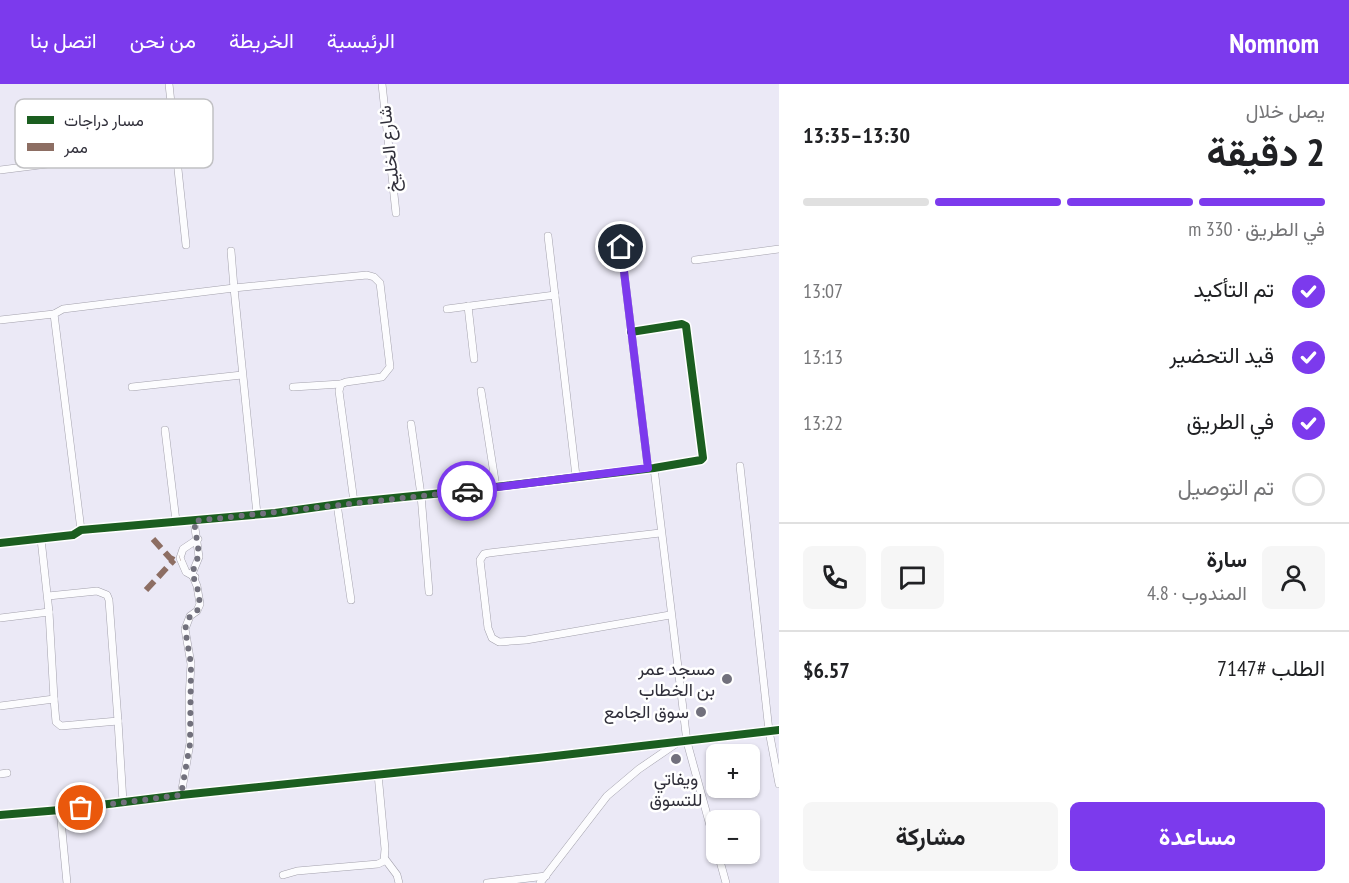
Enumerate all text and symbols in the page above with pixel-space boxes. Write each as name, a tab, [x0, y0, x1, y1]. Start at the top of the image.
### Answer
text: Nomnom	[1229, 24, 1319, 61]
text: اتصل بنا	[30, 27, 97, 54]
text: من نحن	[130, 27, 196, 54]
text: الخريطة	[229, 27, 294, 54]
text: الرئيسية	[327, 27, 395, 54]
text: يصل خلال	[1246, 98, 1325, 124]
legend	[15, 99, 213, 168]
street label: شارع الخليخ	[373, 104, 405, 194]
text: مسار دراجات	[64, 110, 144, 131]
text: 13:30–13:35	[803, 121, 910, 149]
text: 2 دقيقة	[1206, 126, 1325, 177]
text: ممر	[63, 137, 88, 158]
text: في الطريق · 330 m	[1188, 216, 1325, 242]
pin	[595, 221, 646, 272]
icon: home	[604, 230, 637, 263]
text: تم التأكيد	[1194, 275, 1274, 303]
icon: check	[1292, 275, 1325, 308]
text: 13:07	[803, 278, 843, 304]
text: قيد التحضير	[1169, 341, 1274, 369]
icon: check	[1292, 341, 1325, 374]
text: 13:13	[803, 344, 843, 370]
text: في الطريق	[1186, 407, 1274, 435]
icon: check	[1292, 407, 1325, 440]
text: 13:22	[803, 410, 843, 436]
courier	[437, 461, 497, 521]
text: تم التوصيل	[1178, 473, 1274, 501]
icon: car	[451, 475, 484, 508]
text: سارة	[1206, 545, 1247, 573]
button: phone	[803, 546, 866, 609]
button: chat	[881, 546, 944, 609]
button: person	[1262, 546, 1325, 609]
text: المندوب · 4.8	[1147, 580, 1247, 606]
text: الطلب #7147	[1217, 654, 1325, 682]
text: $6.57	[803, 656, 850, 684]
place label: مسجد عمر بن الخطاب	[637, 657, 715, 701]
marker: مسجد عمر بن الخطاب	[720, 672, 734, 686]
place label: سوق الجامع	[604, 700, 689, 724]
marker: سوق الجامع	[694, 705, 708, 719]
map controls	[706, 744, 760, 864]
button: +	[706, 744, 760, 798]
marker: ويفاتي للتسوق	[669, 752, 683, 766]
place label: ويفاتي للتسوق	[649, 767, 703, 811]
pin	[55, 782, 106, 833]
icon: bag	[64, 791, 97, 824]
button: مشاركة	[803, 802, 1058, 871]
button: مساعدة	[1070, 802, 1325, 871]
button: −	[706, 810, 760, 864]

